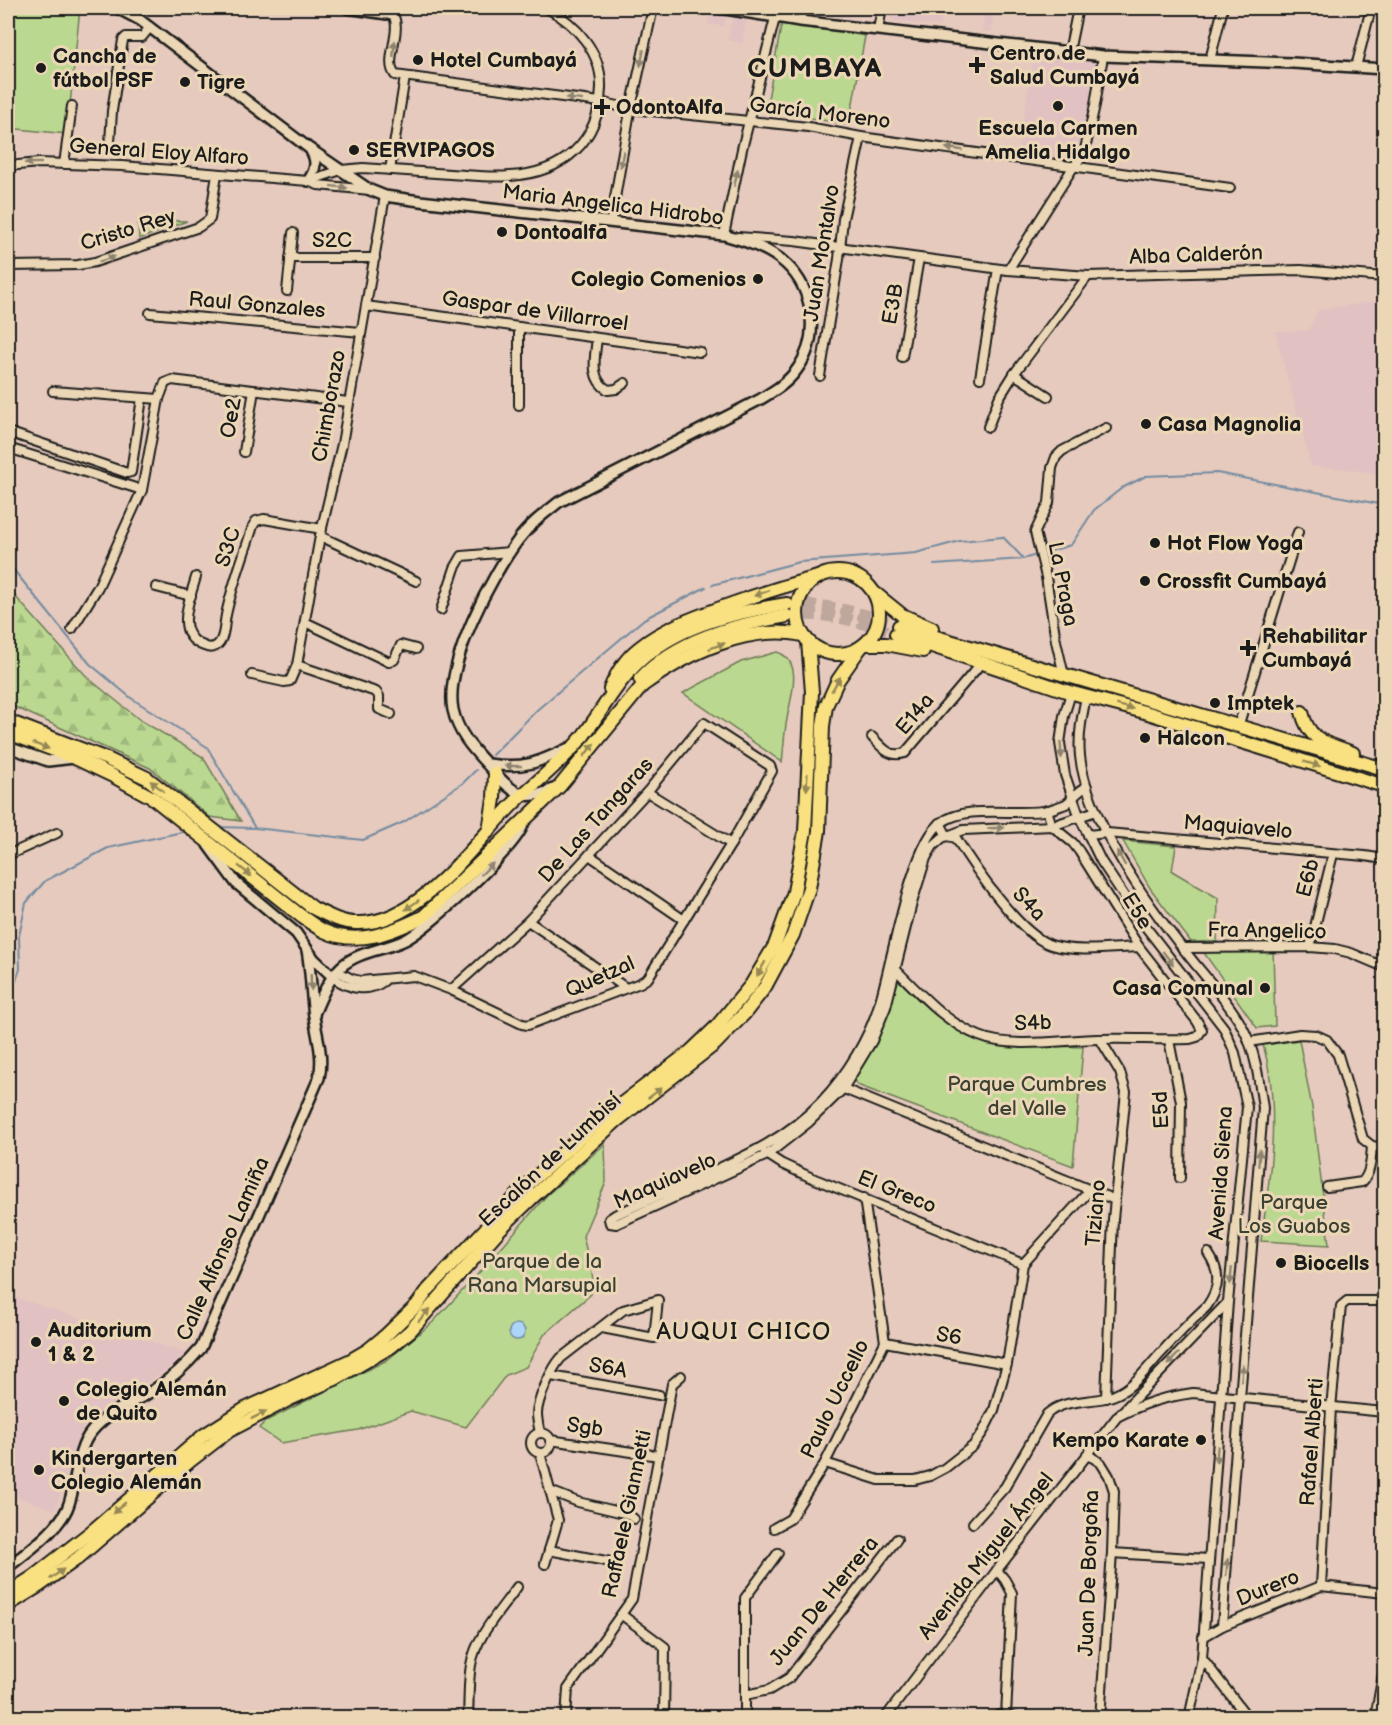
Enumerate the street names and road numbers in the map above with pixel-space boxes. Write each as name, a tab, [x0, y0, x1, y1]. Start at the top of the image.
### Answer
street label: García Moreno	[748, 92, 892, 134]
street label: General Eloy Alfaro	[68, 133, 250, 171]
street label: Maria Angelica Hidrobo	[501, 179, 725, 231]
street label: Juan Montalvo	[799, 183, 845, 323]
street label: Cristo Rey	[78, 204, 179, 256]
street label: S2C	[312, 228, 352, 253]
street label: Alba Calderón	[1129, 240, 1263, 270]
street label: E3B	[877, 282, 909, 326]
street label: Gaspar de Villarroel	[440, 286, 630, 336]
street label: Raul Gonzales	[187, 287, 327, 323]
street label: Chimborazo	[307, 348, 351, 464]
street label: Oe2	[215, 395, 247, 440]
street label: S3C	[210, 524, 246, 570]
street label: La Praga	[1043, 540, 1083, 628]
street label: E14a	[890, 688, 940, 740]
street label: De Las Tangaras	[533, 752, 659, 888]
street label: Maquiavelo	[1182, 810, 1294, 844]
street label: E6b	[1291, 856, 1325, 900]
street label: S4a	[1007, 882, 1051, 926]
street label: E5e	[1116, 888, 1158, 934]
street label: Fra Angelico	[1207, 917, 1327, 945]
street label: Quetzal	[561, 951, 639, 1003]
street label: S4b	[1014, 1010, 1052, 1036]
street label: Escalón de Lumbisí	[474, 1087, 627, 1232]
street label: E5d	[1148, 1090, 1174, 1130]
street label: Avenida Siena	[1204, 1105, 1238, 1241]
street label: Maquiavelo	[610, 1147, 720, 1215]
street label: Calle Alfonso Lamiña	[171, 1153, 275, 1345]
street label: El Greco	[854, 1165, 940, 1219]
street label: Tiziano	[1081, 1178, 1111, 1248]
street label: S6	[934, 1321, 964, 1351]
street label: Paulo Uccello	[795, 1335, 875, 1463]
street label: S6A	[587, 1352, 629, 1384]
street label: Rafael Alberti	[1295, 1377, 1329, 1507]
street label: Sgb	[565, 1412, 605, 1442]
street label: Raffaele Giannetti	[597, 1428, 657, 1600]
street label: Avenida Miguel Ángel	[913, 1468, 1059, 1644]
street label: Juan De Borgoña	[1074, 1489, 1104, 1657]
street label: Juan De Herrera	[764, 1531, 884, 1671]
street label: Durero	[1233, 1564, 1303, 1612]

